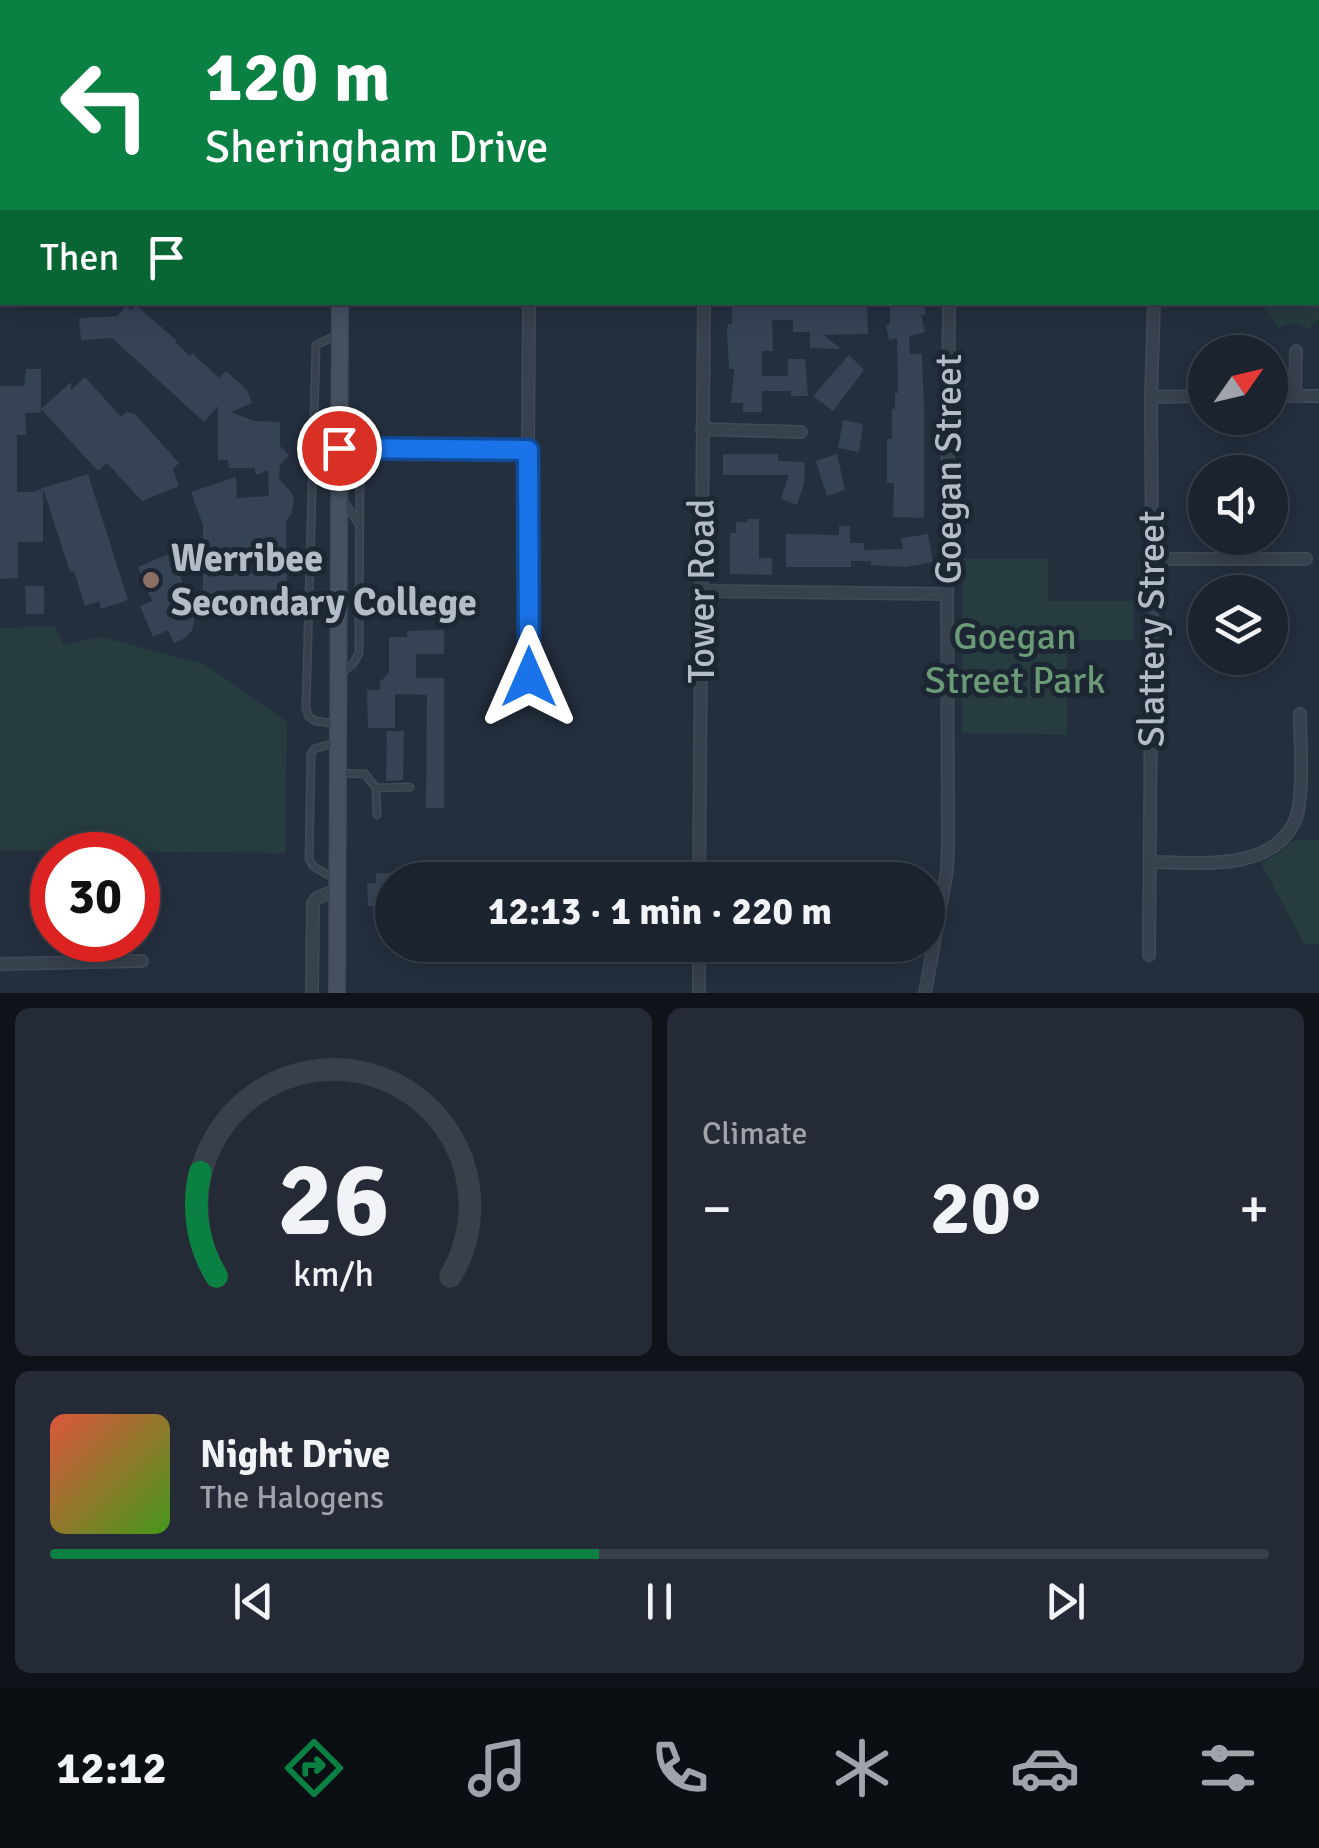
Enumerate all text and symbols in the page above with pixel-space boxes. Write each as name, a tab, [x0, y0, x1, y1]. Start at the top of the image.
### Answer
text: 120 m	[205, 34, 390, 120]
icon: left	[40, 40, 170, 170]
text: Sheringham Drive	[205, 120, 549, 175]
icon: arrive	[139, 230, 194, 285]
text: Then	[40, 234, 119, 281]
north arrow	[1188, 335, 1288, 435]
map controls	[1188, 335, 1288, 675]
street label: Goegan Street	[925, 354, 972, 584]
pin	[297, 406, 382, 491]
icon: arrive	[312, 421, 367, 476]
button: sound	[1188, 455, 1288, 555]
street label: Tower Road	[678, 499, 725, 683]
street label: Slattery Street	[1128, 511, 1175, 747]
place label: Werribee Secondary College	[171, 535, 477, 626]
marker: Werribee Secondary College	[140, 569, 162, 591]
button: layers	[1188, 575, 1288, 675]
park label: Goegan Street Park	[925, 613, 1105, 704]
position arrow	[477, 625, 581, 729]
speed limit sign: 30	[30, 832, 160, 962]
text: 12:13 · 1 min · 220 m	[488, 888, 832, 935]
text: Climate	[702, 1114, 808, 1153]
text: 26	[277, 1136, 390, 1264]
text: 20°	[930, 1162, 1041, 1255]
text: −	[702, 1175, 732, 1243]
text: +	[1239, 1175, 1269, 1243]
text: km/h	[293, 1252, 374, 1296]
text: Night Drive	[200, 1431, 390, 1478]
text: The Halogens	[200, 1478, 384, 1517]
icon: previous	[226, 1574, 281, 1629]
icon: pause	[632, 1574, 687, 1629]
icon: next	[1038, 1574, 1093, 1629]
icon: directions	[279, 1733, 349, 1803]
icon: music	[462, 1733, 532, 1803]
icon: phone	[645, 1733, 715, 1803]
icon: climate	[827, 1733, 897, 1803]
icon: car	[1010, 1733, 1080, 1803]
icon: filters	[1193, 1733, 1263, 1803]
text: 12:12	[56, 1741, 167, 1796]

